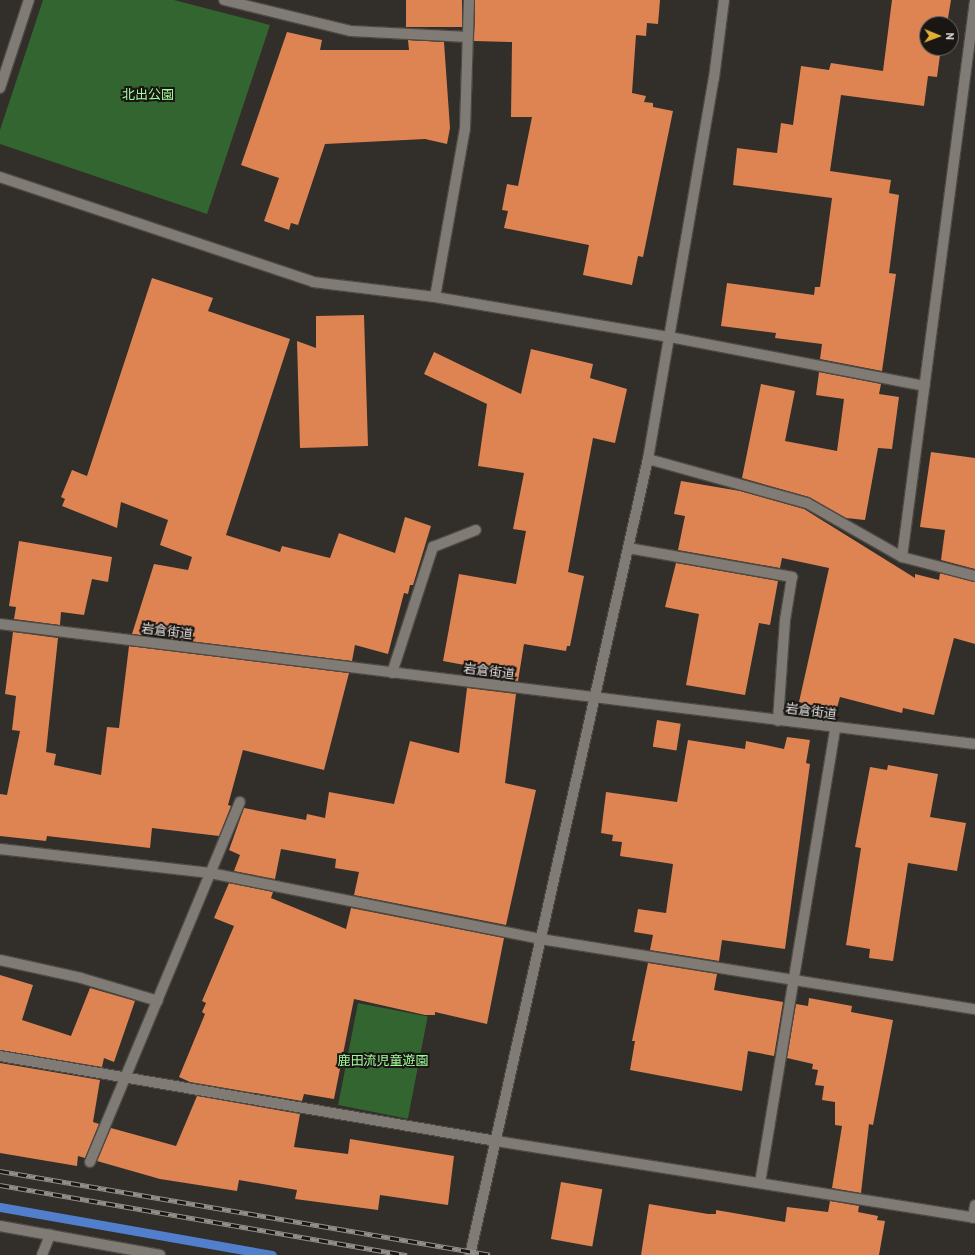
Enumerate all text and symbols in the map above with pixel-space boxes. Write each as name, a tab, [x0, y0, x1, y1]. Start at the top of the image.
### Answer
north arrow	[919, 16, 959, 56]
text: N	[943, 32, 957, 40]
park label: 北出公園	[122, 87, 174, 103]
street label: 岩倉街道	[140, 621, 194, 643]
street label: 岩倉街道	[462, 661, 516, 683]
street label: 岩倉街道	[784, 701, 838, 723]
park label: 鹿田流児童遊園	[338, 1053, 428, 1069]

